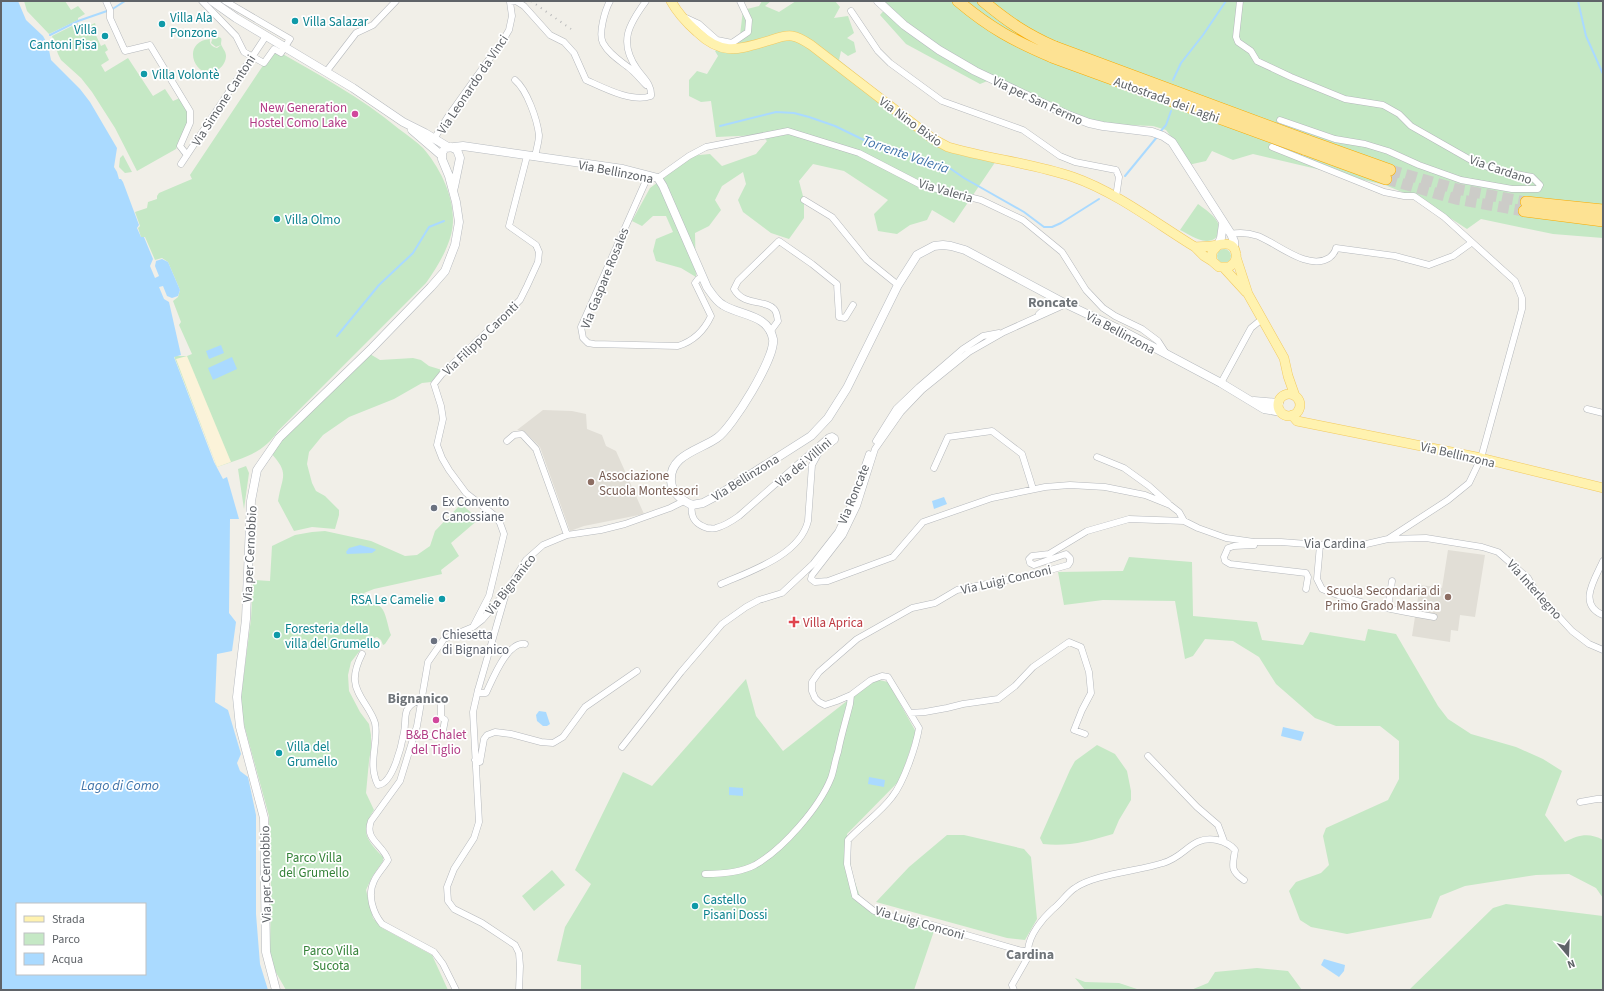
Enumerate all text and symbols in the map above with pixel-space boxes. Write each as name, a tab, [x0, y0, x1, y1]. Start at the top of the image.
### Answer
place label: Villa Ala Ponzone	[170, 9, 217, 42]
place label: Villa Salazar	[303, 13, 369, 31]
marker: Villa Salazar	[290, 16, 300, 26]
marker: Villa Ala Ponzone	[157, 19, 167, 29]
place label: Villa Cantoni Pisa	[29, 21, 97, 54]
marker: Villa Cantoni Pisa	[100, 31, 110, 41]
street label: Via Leonardo da Vinci	[433, 31, 513, 138]
street label: Via Simone Cantoni	[187, 51, 260, 150]
place label: Villa Volontè	[152, 66, 219, 84]
marker: Villa Volontè	[139, 69, 149, 79]
street label: Via per San Fermo	[989, 72, 1086, 130]
street label: Autostrada dei Laghi	[1111, 72, 1222, 127]
street label: Via Nino Bixio	[875, 93, 946, 151]
place label: New Generation Hostel Como Lake	[249, 99, 347, 132]
marker: New Generation Hostel Como Lake	[350, 109, 360, 119]
water label: Torrente Valeria	[860, 131, 952, 179]
street label: Via Cardano	[1467, 151, 1534, 189]
street label: Via Bellinzona	[577, 156, 655, 188]
street label: Via Valeria	[916, 175, 975, 207]
place label: Villa Olmo	[285, 211, 340, 229]
marker: Villa Olmo	[272, 214, 282, 224]
street label: Via Gaspare Rosales	[576, 225, 634, 332]
district label: Roncate	[1028, 293, 1078, 313]
street label: Via Filippo Caronti	[439, 298, 523, 380]
street label: Via Bellinzona	[1083, 307, 1158, 359]
street label: Via dei Villini	[772, 434, 836, 492]
street label: Via Bellinzona	[1419, 438, 1497, 472]
street label: Via Bellinzona	[708, 450, 783, 506]
street label: Via Roncate	[834, 462, 874, 527]
place label: Associazione Scuola Montessori	[599, 467, 698, 500]
marker: Associazione Scuola Montessori	[586, 477, 596, 487]
place label: Ex Convento Canossiane	[442, 493, 509, 526]
marker: Ex Convento Canossiane	[429, 503, 439, 513]
street label: Via per Cernobbio	[238, 505, 262, 603]
street label: Via Cardina	[1304, 535, 1366, 553]
street label: Via Bignanico	[481, 550, 540, 619]
street label: Via Interlegno	[1502, 556, 1566, 624]
street label: Via Luigi Conconi	[959, 561, 1053, 599]
place label: Scuola Secondaria di Primo Grado Massina	[1325, 582, 1440, 615]
place label: RSA Le Camelie	[351, 591, 434, 609]
marker: Scuola Secondaria di Primo Grado Massina	[1443, 592, 1453, 602]
marker: RSA Le Camelie	[437, 594, 447, 604]
place label: Villa Aprica	[803, 614, 863, 632]
marker: Villa Aprica	[788, 616, 800, 628]
place label: Foresteria della villa del Grumello	[285, 620, 380, 653]
place label: Chiesetta di Bignanico	[442, 626, 509, 659]
marker: Foresteria della villa del Grumello	[272, 630, 282, 640]
marker: Chiesetta di Bignanico	[429, 636, 439, 646]
district label: Bignanico	[387, 689, 449, 709]
marker: B&B Chalet del Tiglio	[431, 715, 441, 725]
place label: B&B Chalet del Tiglio	[406, 726, 467, 759]
place label: Villa del Grumello	[287, 738, 338, 771]
marker: Villa del Grumello	[274, 748, 284, 758]
water label: Lago di Como	[81, 776, 159, 796]
street label: Via per Cernobbio	[256, 825, 276, 923]
park label: Parco Villa del Grumello	[279, 849, 349, 882]
place label: Castello Pisani Dossi	[703, 891, 768, 924]
marker: Castello Pisani Dossi	[690, 901, 700, 911]
street label: Via Luigi Conconi	[873, 902, 967, 944]
legend	[16, 903, 146, 975]
text: Strada	[52, 911, 85, 928]
text: Parco	[52, 931, 80, 948]
north arrow	[1548, 935, 1588, 975]
park label: Parco Villa Sucota	[303, 942, 359, 975]
district label: Cardina	[1006, 945, 1054, 965]
text: Acqua	[52, 951, 83, 968]
text: N	[1565, 956, 1577, 972]

